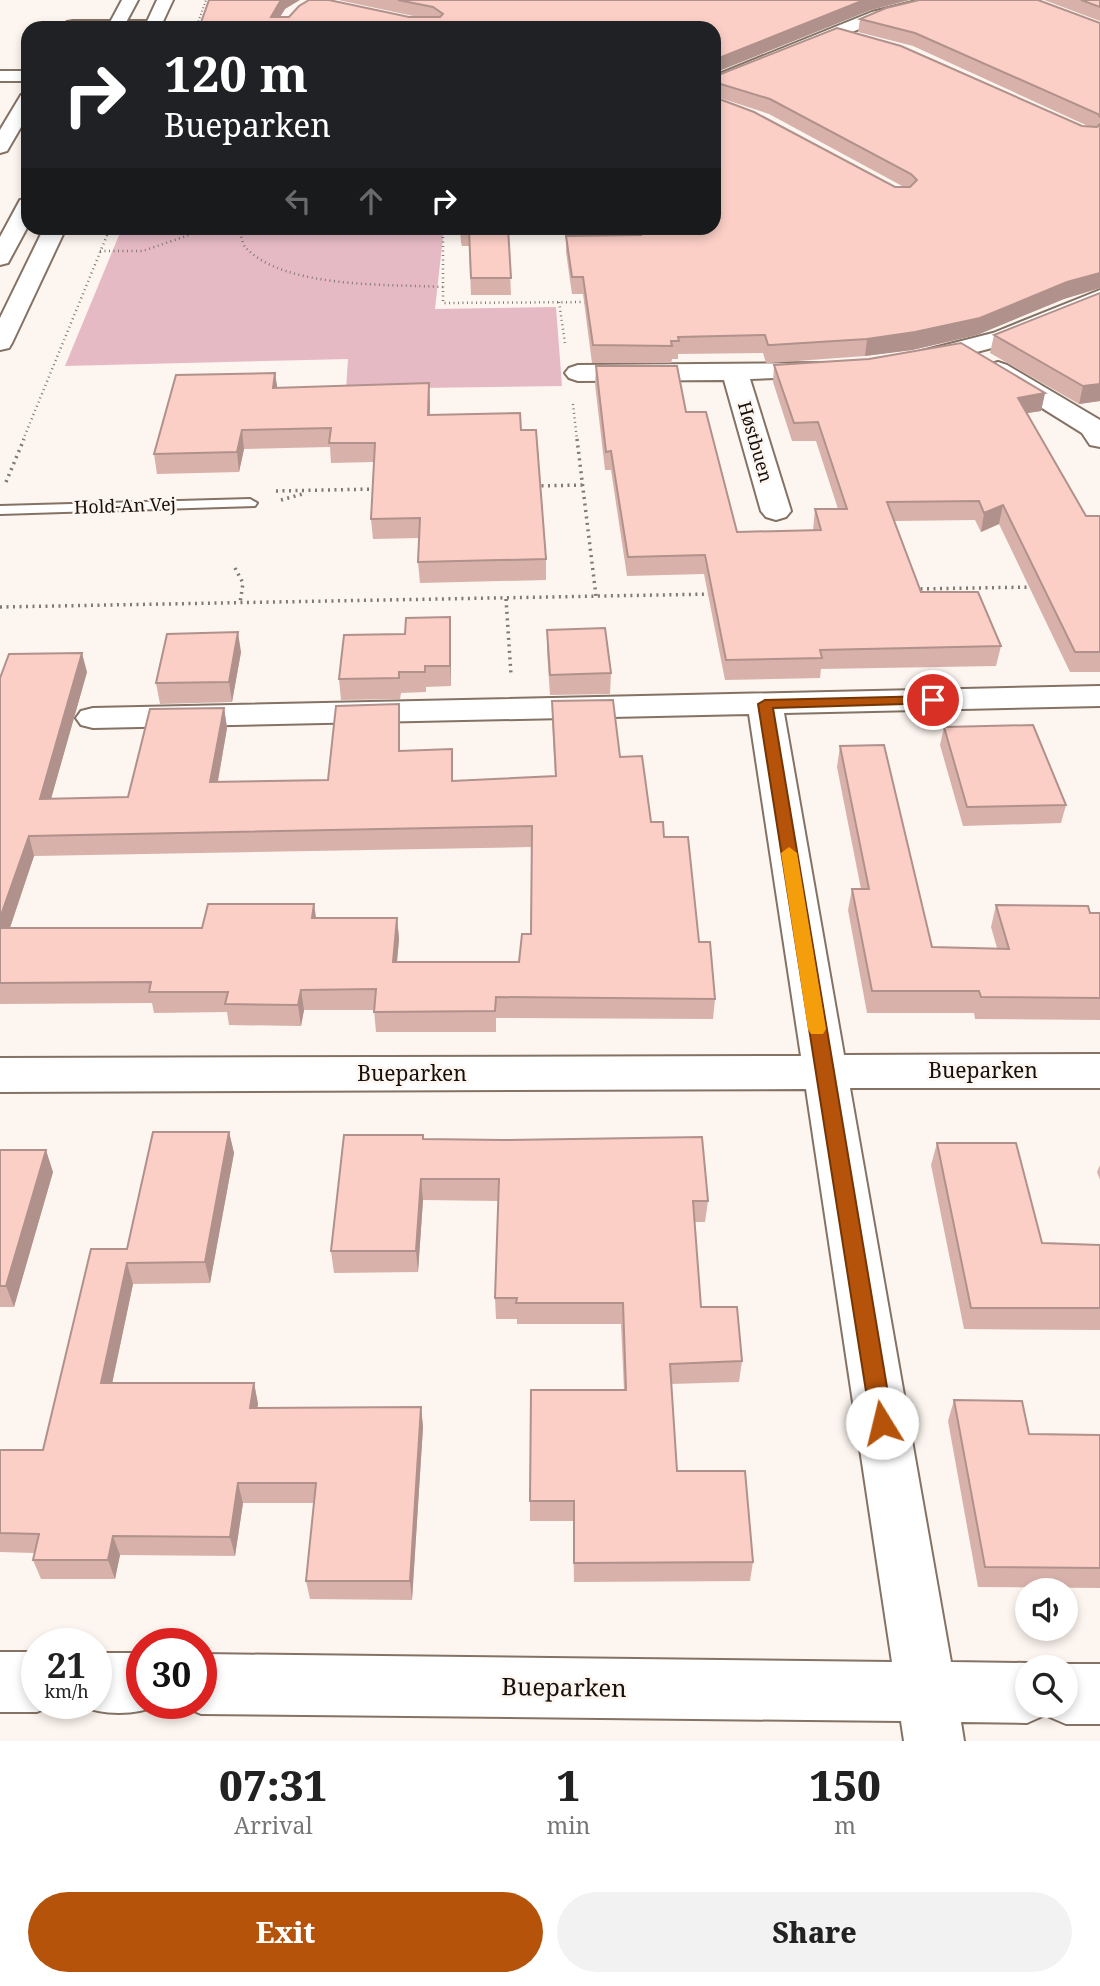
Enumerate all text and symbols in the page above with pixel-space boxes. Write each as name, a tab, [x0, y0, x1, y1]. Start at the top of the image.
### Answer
text: 120 m	[164, 40, 308, 106]
icon: right	[49, 49, 140, 140]
text: Bueparken	[164, 103, 331, 146]
icon: left	[279, 182, 317, 220]
icon: ahead	[352, 182, 390, 220]
icon: right	[425, 182, 463, 220]
street label: Høstbuen	[733, 399, 779, 485]
street label: Hold-An Vej	[74, 491, 176, 519]
pin	[903, 670, 963, 730]
icon: arrive	[914, 681, 952, 719]
street label: Bueparken	[928, 1056, 1038, 1084]
street label: Bueparken	[357, 1059, 467, 1087]
position arrow	[845, 1386, 919, 1460]
map controls	[1015, 1578, 1078, 1718]
button: sound	[1015, 1578, 1078, 1641]
speed limit sign: 30	[126, 1628, 217, 1719]
text: 21	[47, 1641, 86, 1688]
button: search	[1015, 1655, 1078, 1718]
street label: Bueparken	[501, 1669, 627, 1704]
text: km/h	[44, 1679, 89, 1703]
text: 07:31	[219, 1756, 327, 1813]
text: 1	[557, 1756, 580, 1813]
text: 150	[809, 1756, 881, 1813]
text: Arrival	[234, 1809, 313, 1841]
text: min	[546, 1809, 590, 1841]
text: m	[834, 1809, 856, 1841]
button: Exit	[28, 1892, 543, 1972]
button: Share	[557, 1892, 1072, 1972]

